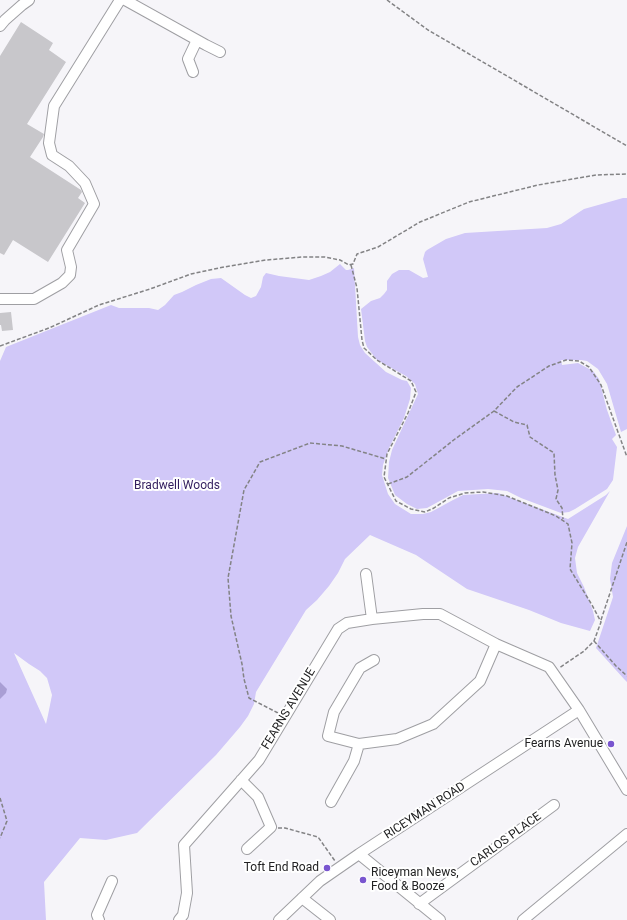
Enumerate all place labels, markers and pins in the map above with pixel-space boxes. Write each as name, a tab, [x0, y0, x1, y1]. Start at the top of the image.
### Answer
place label: Fearns Avenue	[524, 737, 603, 751]
marker: Fearns Avenue	[606, 739, 616, 749]
place label: Toft End Road	[244, 861, 319, 875]
marker: Toft End Road	[322, 863, 332, 873]
place label: Riceyman News, Food & Booze	[371, 866, 459, 894]
marker: Riceyman News, Food & Booze	[358, 875, 368, 885]

